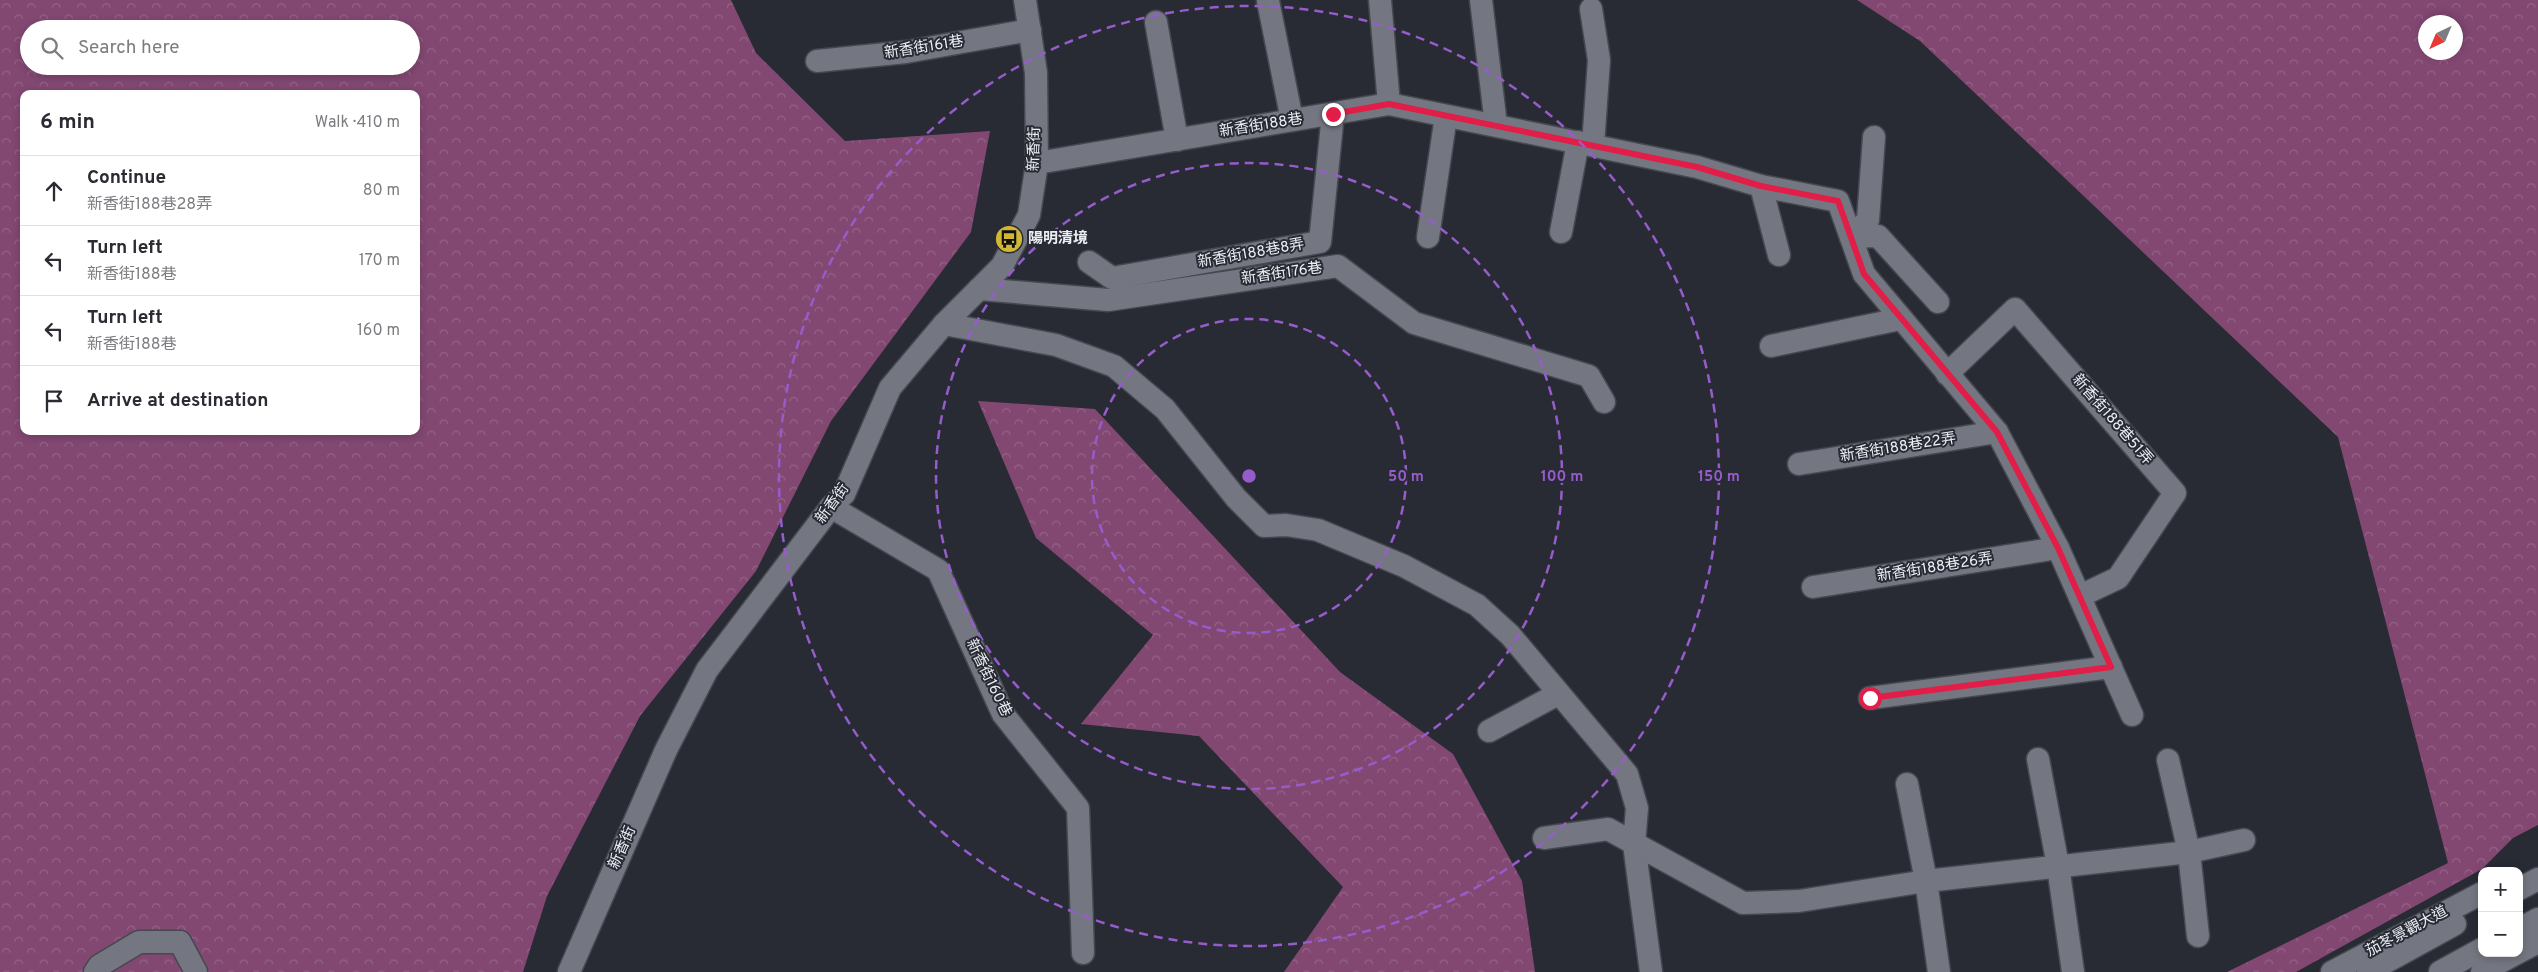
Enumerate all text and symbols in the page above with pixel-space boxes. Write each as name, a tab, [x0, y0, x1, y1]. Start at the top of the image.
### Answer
north arrow	[2418, 15, 2463, 60]
search box	[20, 20, 420, 75]
street label: 新香街161巷	[883, 32, 965, 64]
icon: search	[38, 34, 66, 62]
text: Search here	[78, 36, 180, 60]
route end	[1322, 103, 1345, 126]
text: 6 min	[40, 109, 95, 136]
street label: 新香街188巷	[1218, 110, 1304, 142]
text: Walk · 410 m	[315, 113, 400, 133]
street label: 新香街	[1025, 126, 1045, 172]
text: Continue	[87, 166, 166, 190]
icon: ahead	[40, 177, 68, 205]
text: 80 m	[363, 181, 400, 201]
text: 新香街188巷28弄	[87, 195, 212, 215]
bus stop icon: 陽明清境	[994, 224, 1024, 254]
place label: 陽明清境	[1028, 229, 1088, 249]
street label: 新香街188巷8弄	[1196, 235, 1306, 273]
text: Turn left	[87, 236, 163, 260]
icon: left	[40, 247, 68, 275]
text: 170 m	[359, 251, 400, 271]
street label: 新香街176巷	[1240, 259, 1324, 289]
text: 新香街188巷	[87, 265, 177, 285]
text: Turn left	[87, 306, 163, 330]
icon: left	[40, 317, 68, 345]
text: 160 m	[357, 321, 400, 341]
text: 新香街188巷	[87, 335, 177, 355]
street label: 新香街188巷51弄	[2067, 371, 2157, 469]
icon: arrive	[40, 387, 68, 415]
text: Arrive at destination	[87, 389, 268, 413]
street label: 新香街188巷22弄	[1839, 429, 1957, 467]
centre of rings	[1240, 467, 1258, 485]
text: 50 m	[1388, 468, 1424, 487]
text: 100 m	[1541, 468, 1583, 487]
text: 150 m	[1698, 468, 1740, 487]
street label: 新香街	[812, 480, 854, 528]
street label: 新香街188巷26弄	[1876, 549, 1994, 587]
street label: 新香街160巷	[961, 636, 1015, 720]
route start	[1859, 687, 1882, 710]
street label: 新香街	[605, 824, 641, 872]
map controls	[2478, 867, 2523, 957]
button: +	[2478, 867, 2523, 912]
street label: 茄苳景觀大道	[2363, 902, 2451, 962]
button: −	[2478, 912, 2523, 957]

